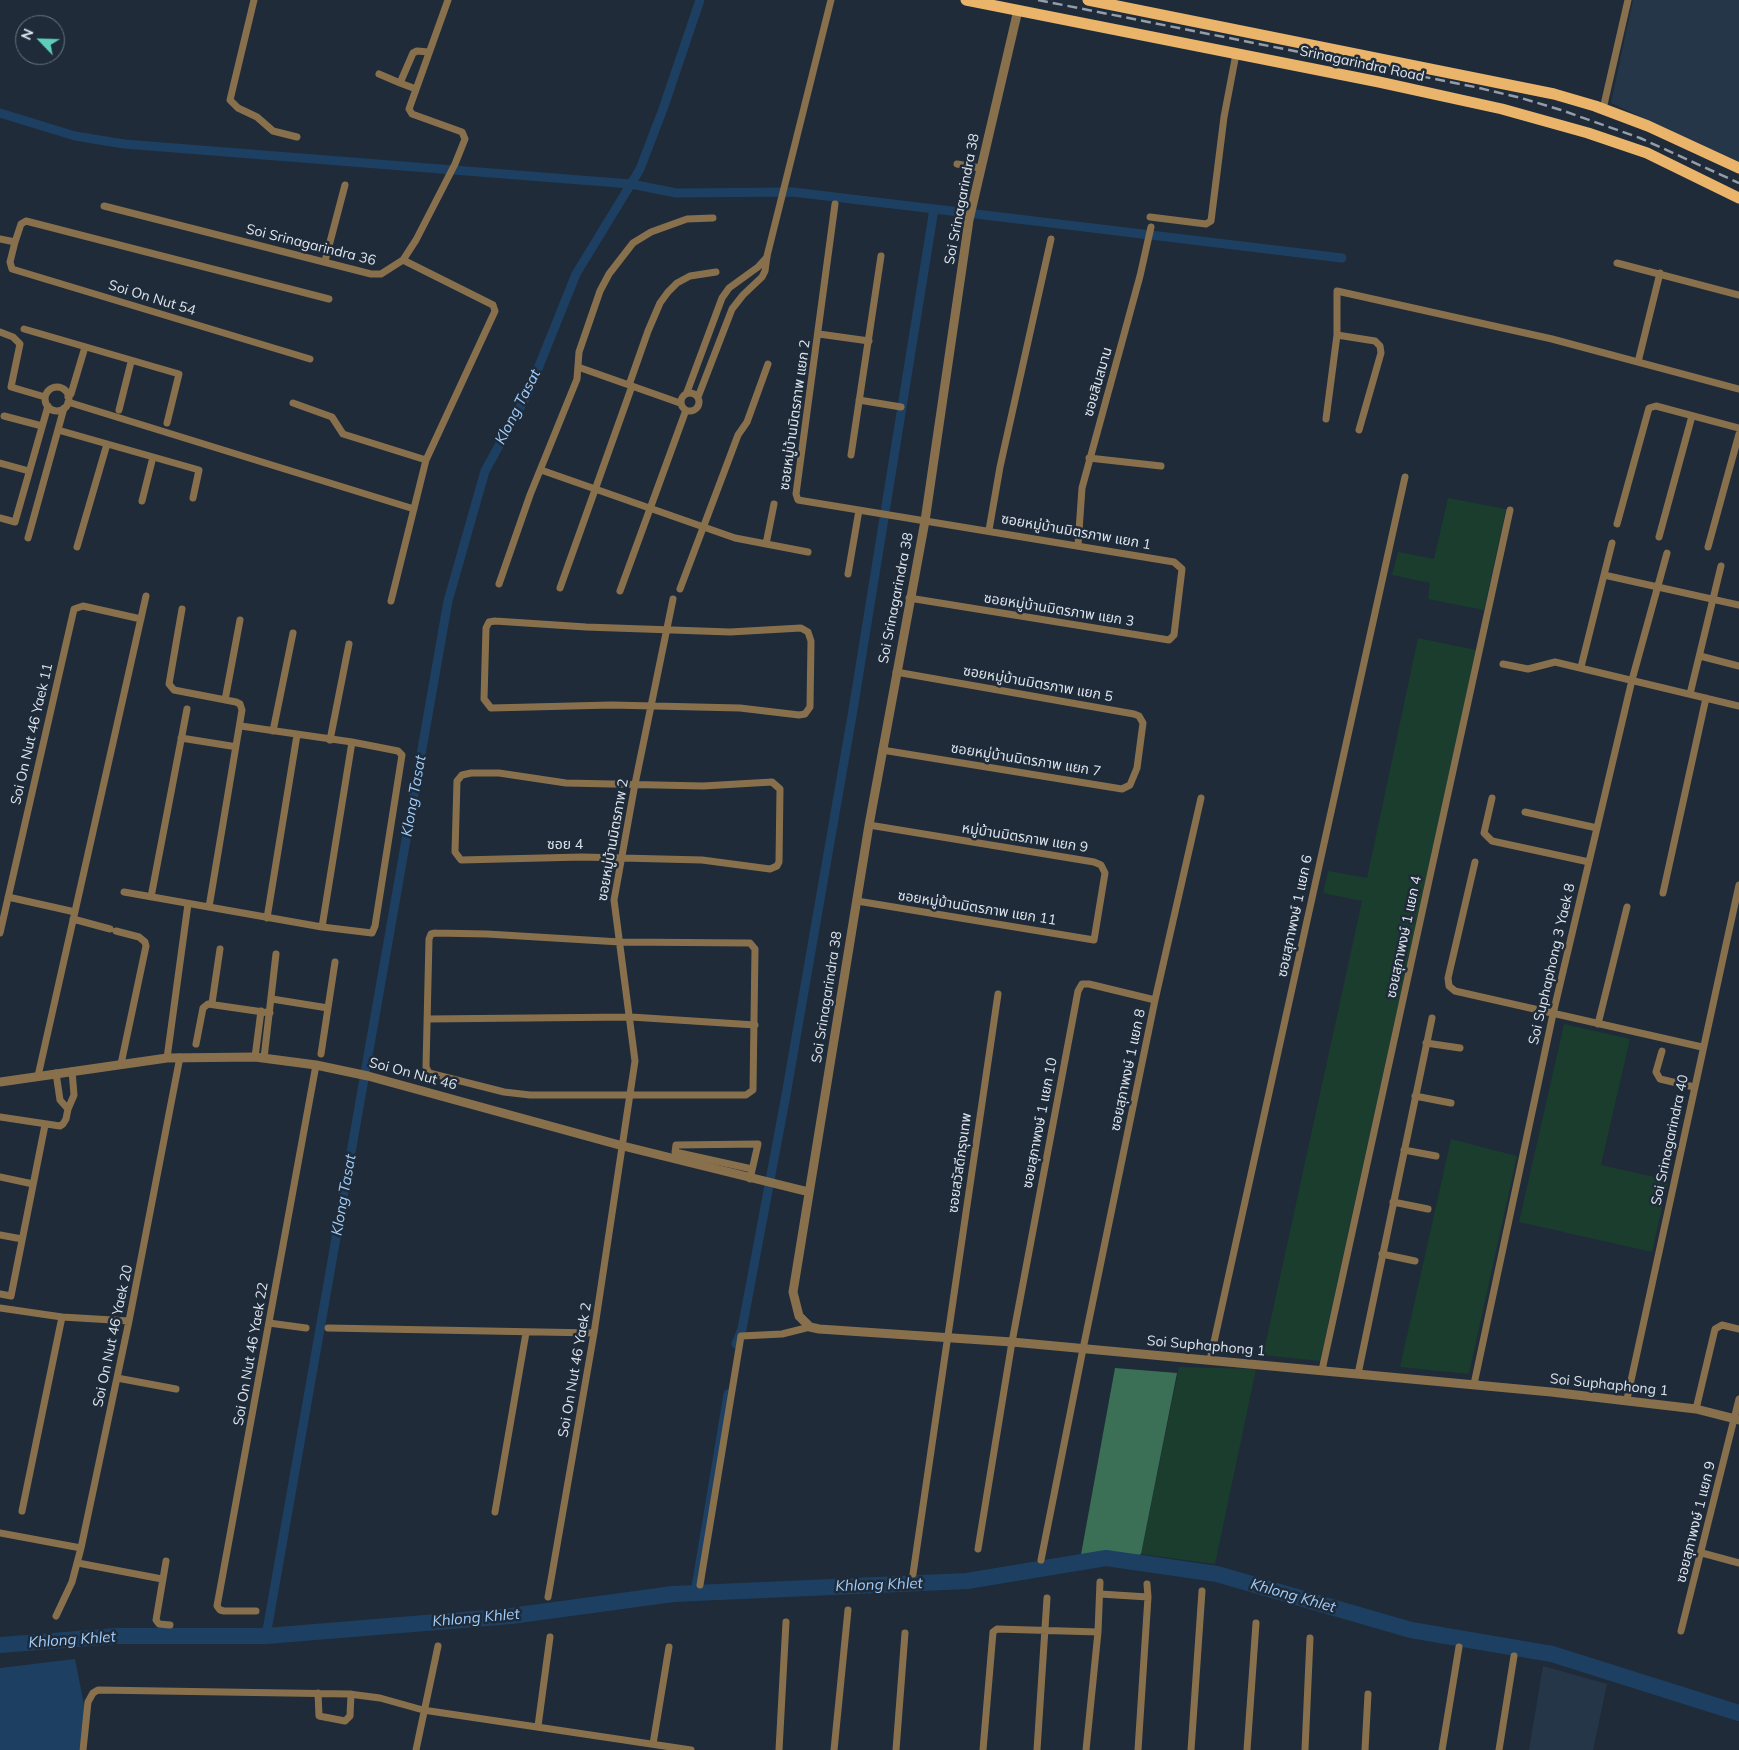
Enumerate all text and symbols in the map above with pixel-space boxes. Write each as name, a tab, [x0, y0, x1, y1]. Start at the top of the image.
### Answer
north arrow	[15, 15, 65, 65]
text: N	[17, 26, 38, 43]
street label: Srinagarindra Road	[1298, 43, 1426, 85]
street label: Soi Srinagarindra 38	[941, 132, 983, 266]
street label: Soi Srinagarindra 36	[244, 221, 378, 269]
street label: Soi On Nut 54	[106, 277, 198, 319]
street label: ซอยหมู่บ้านมิตรภาพ แยก 2	[776, 339, 814, 491]
street label: ซอยสินสมาน	[1080, 345, 1116, 419]
water label: Klong Tasat	[491, 366, 545, 448]
street label: ซอยหมู่บ้านมิตรภาพ แยก 1	[1000, 511, 1152, 553]
street label: Soi Srinagarindra 38	[875, 531, 917, 665]
street label: ซอยหมู่บ้านมิตรภาพ แยก 3	[983, 590, 1135, 630]
street label: Soi On Nut 46 Yaek 11	[8, 661, 56, 807]
street label: ซอยหมู่บ้านมิตรภาพ แยก 5	[962, 663, 1114, 705]
street label: ซอยหมู่บ้านมิตรภาพ แยก 7	[950, 740, 1102, 780]
water label: Klong Tasat	[398, 754, 430, 838]
street label: ซอยหมู่บ้านมิตรภาพ 2	[594, 778, 632, 902]
street label: หมู่บ้านมิตรภาพ แยก 9	[961, 820, 1089, 856]
street label: ซอย 4	[547, 837, 583, 853]
street label: ซอยสุภาพงษ์ 1 แยก 6	[1274, 853, 1316, 979]
street label: ซอยสุภาพงษ์ 1 แยก 4	[1383, 874, 1425, 1000]
street label: Soi Suphaphong 3 Yaek 8	[1525, 882, 1579, 1046]
street label: ซอยหมู่บ้านมิตรภาพ แยก 11	[897, 887, 1057, 929]
street label: Soi Srinagarindra 38	[808, 930, 846, 1064]
street label: ซอยสุภาพงษ์ 1 แยก 8	[1107, 1007, 1149, 1133]
street label: Soi On Nut 46	[367, 1054, 459, 1094]
street label: ซอยสุภาพงษ์ 1 แยก 10	[1019, 1056, 1061, 1190]
street label: Soi Srinagarindra 40	[1648, 1073, 1692, 1207]
street label: ซอยสวัสดีกรุงเทพ	[945, 1112, 975, 1214]
water label: Klong Tasat	[328, 1153, 360, 1237]
street label: Soi On Nut 46 Yaek 20	[90, 1263, 136, 1409]
street label: Soi On Nut 46 Yaek 22	[230, 1281, 272, 1427]
street label: Soi On Nut 46 Yaek 2	[555, 1301, 595, 1439]
street label: Soi Suphaphong 1	[1146, 1332, 1266, 1360]
street label: Soi Suphaphong 1	[1549, 1370, 1669, 1400]
street label: ซอยสุภาพงษ์ 1 แยก 9	[1673, 1460, 1719, 1584]
water label: Khlong Khlet	[835, 1574, 923, 1596]
water label: Khlong Khlet	[1248, 1575, 1338, 1617]
water label: Khlong Khlet	[432, 1605, 520, 1631]
water label: Khlong Khlet	[28, 1628, 116, 1652]

